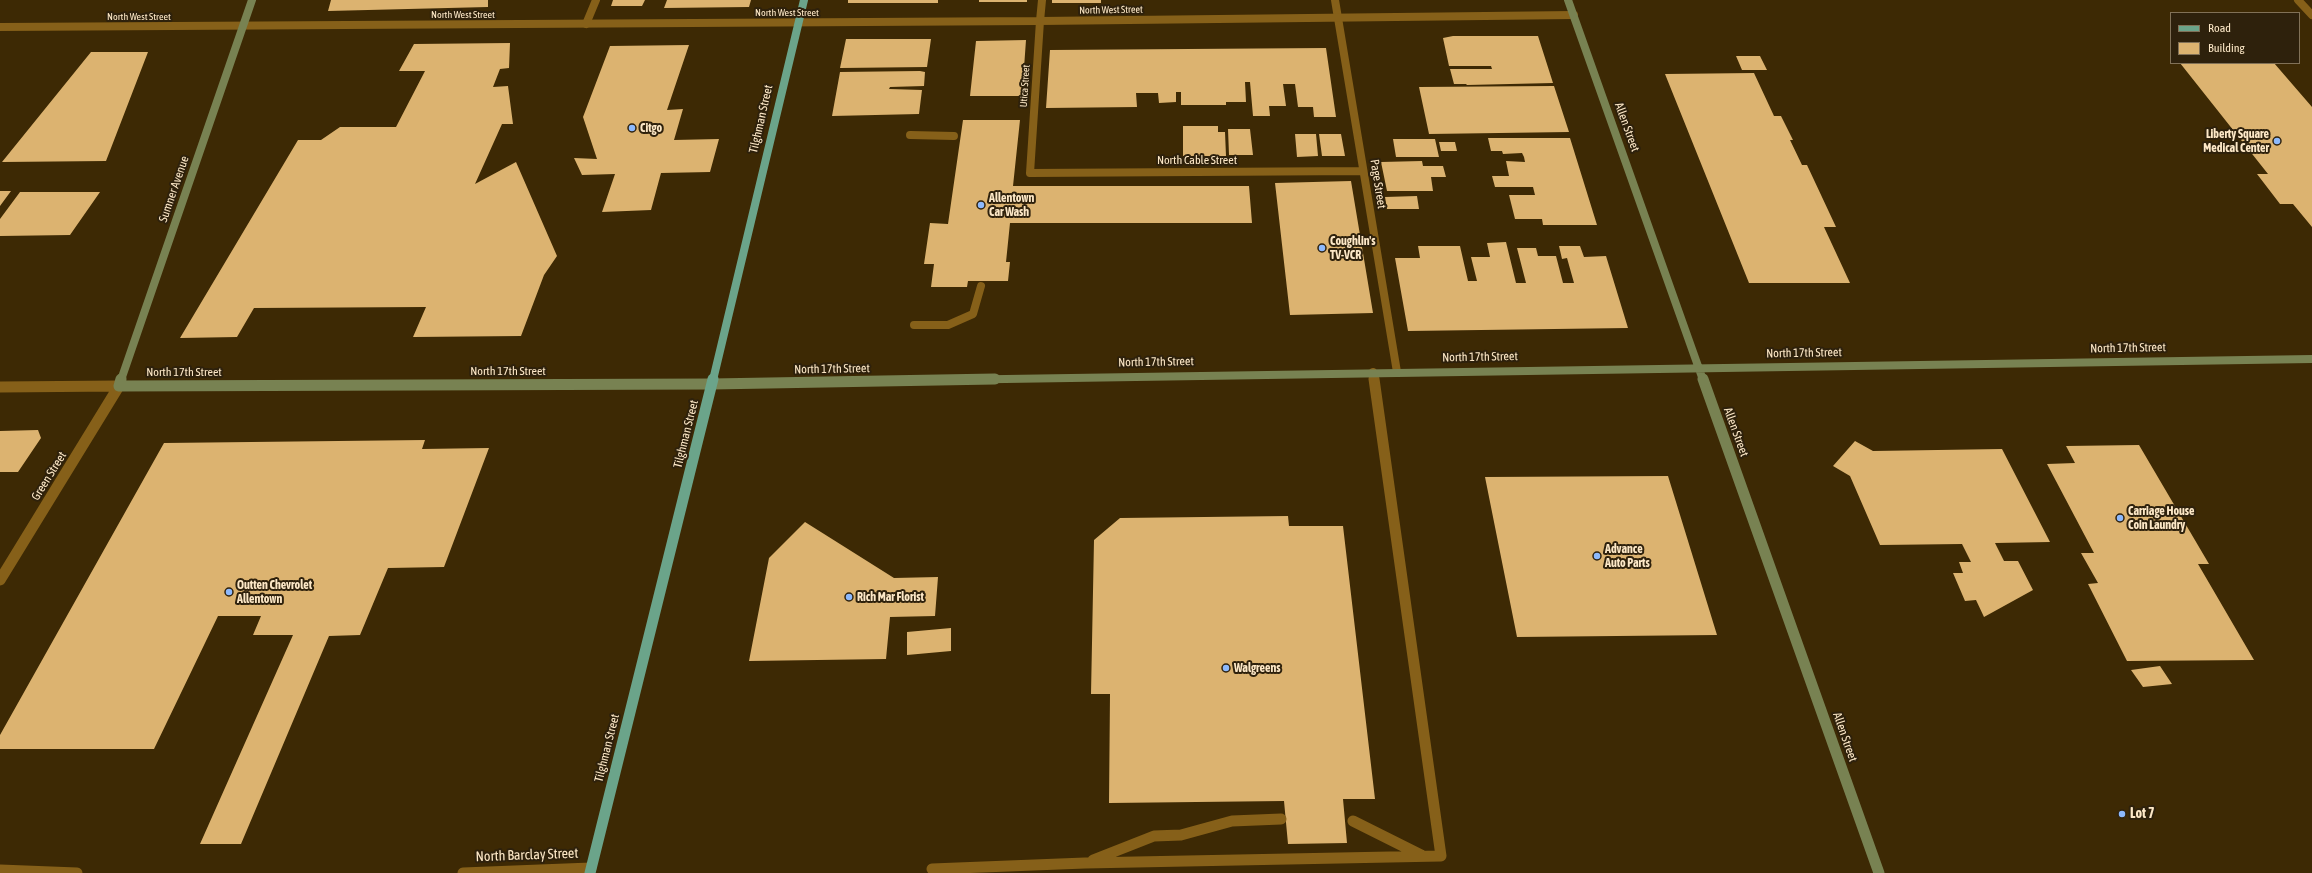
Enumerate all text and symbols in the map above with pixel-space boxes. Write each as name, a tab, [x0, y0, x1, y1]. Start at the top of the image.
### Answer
street label: North West Street	[1079, 3, 1143, 17]
street label: North West Street	[755, 7, 819, 19]
street label: North West Street	[431, 9, 495, 21]
street label: North West Street	[107, 11, 171, 23]
legend	[2170, 12, 2300, 64]
text: Road	[2208, 21, 2231, 35]
text: Building	[2208, 41, 2245, 55]
street label: Utica Street	[1018, 64, 1032, 108]
street label: Tilghman Street	[746, 83, 776, 155]
street label: Allen Street	[1611, 100, 1643, 154]
place label: Citgo	[640, 121, 662, 135]
marker: Citgo	[627, 123, 637, 133]
place label: Liberty Square Medical Center	[2203, 127, 2269, 155]
marker: Liberty Square Medical Center	[2272, 136, 2282, 146]
street label: North Cable Street	[1157, 153, 1237, 167]
street label: Sumner Avenue	[156, 154, 192, 224]
street label: Page Street	[1367, 158, 1389, 210]
place label: Allentown Car Wash	[989, 191, 1034, 219]
marker: Allentown Car Wash	[976, 200, 986, 210]
place label: Coughlin's TV-VCR	[1330, 234, 1376, 262]
marker: Coughlin's TV-VCR	[1317, 243, 1327, 253]
street label: North 17th Street	[2090, 340, 2166, 356]
street label: North 17th Street	[1766, 345, 1842, 361]
street label: North 17th Street	[1442, 349, 1518, 365]
street label: North 17th Street	[1118, 354, 1194, 370]
street label: North 17th Street	[794, 361, 870, 377]
street label: North 17th Street	[470, 364, 546, 378]
street label: North 17th Street	[146, 365, 222, 379]
street label: Tilghman Street	[671, 398, 701, 470]
street label: Allen Street	[1720, 405, 1752, 459]
street label: Green Street	[28, 449, 70, 503]
place label: Carriage House Coin Laundry	[2128, 504, 2195, 532]
marker: Carriage House Coin Laundry	[2115, 513, 2125, 523]
place label: Advance Auto Parts	[1605, 542, 1650, 570]
marker: Advance Auto Parts	[1592, 551, 1602, 561]
place label: Outten Chevrolet Allentown	[237, 578, 312, 606]
marker: Outten Chevrolet Allentown	[224, 587, 234, 597]
place label: Rich Mar Florist	[857, 590, 924, 604]
marker: Rich Mar Florist	[844, 592, 854, 602]
place label: Walgreens	[1234, 661, 1281, 675]
marker: Walgreens	[1221, 663, 1231, 673]
street label: Allen Street	[1830, 710, 1860, 764]
street label: Tilghman Street	[592, 712, 622, 784]
place label: Lot 7	[2130, 806, 2155, 822]
marker: Lot 7	[2117, 809, 2127, 819]
street label: North Barclay Street	[475, 845, 579, 865]

